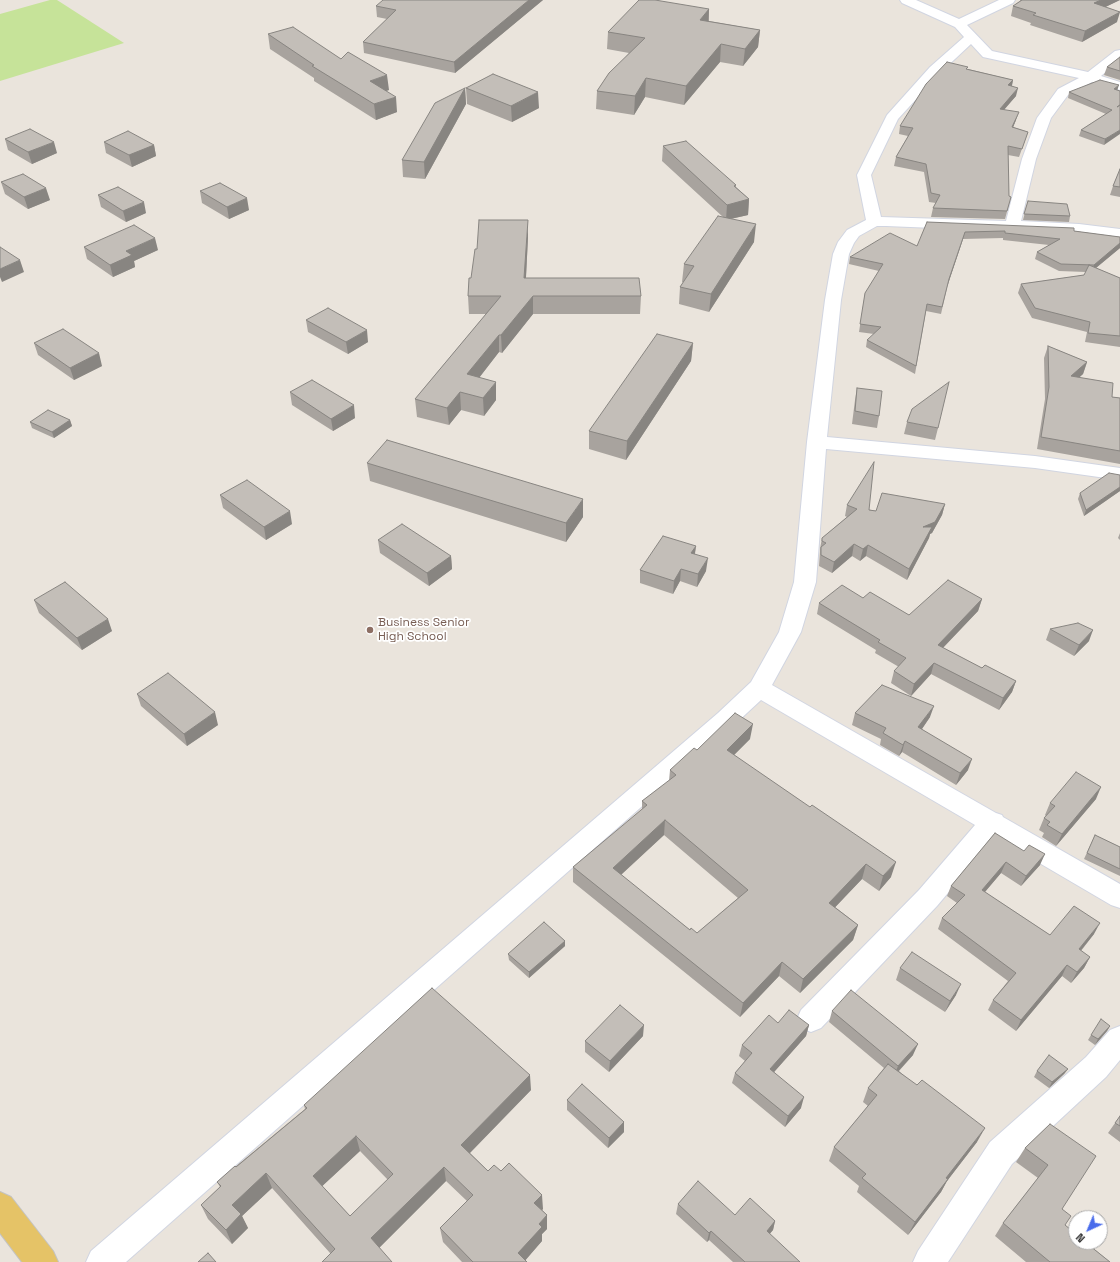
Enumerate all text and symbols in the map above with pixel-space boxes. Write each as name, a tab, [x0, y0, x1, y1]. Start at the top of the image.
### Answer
place label: Business Senior High School	[378, 616, 469, 644]
marker: Business Senior High School	[365, 625, 375, 635]
north arrow	[1068, 1210, 1108, 1250]
text: N	[1073, 1230, 1088, 1246]

